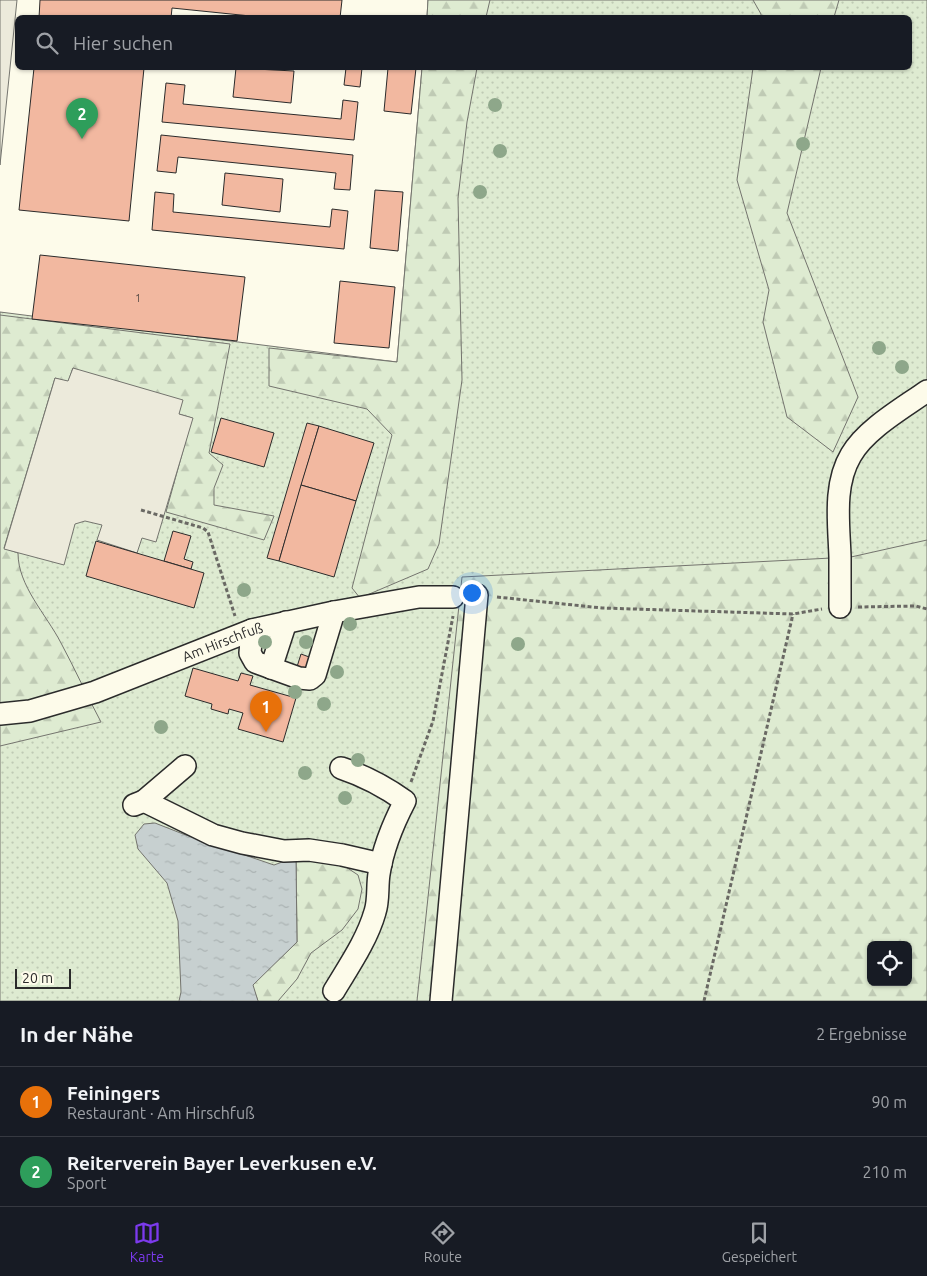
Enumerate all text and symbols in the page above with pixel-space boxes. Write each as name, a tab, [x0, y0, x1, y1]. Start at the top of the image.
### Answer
search box	[15, 15, 912, 70]
icon: search	[33, 29, 61, 57]
text: Hier suchen	[73, 32, 173, 54]
pin: 2	[66, 98, 98, 139]
house number: 1	[135, 292, 141, 304]
your location	[459, 580, 485, 606]
street label: Am Hirschfuß	[180, 620, 264, 665]
pin: 1	[250, 691, 282, 732]
map controls	[867, 941, 912, 986]
button: locate	[867, 941, 912, 986]
scale bar	[15, 966, 71, 989]
text: 20 m	[22, 970, 53, 986]
text: In der Nähe	[20, 1022, 133, 1046]
text: 2 Ergebnisse	[816, 1025, 907, 1043]
text: Feiningers	[67, 1082, 160, 1104]
text: 1	[31, 1093, 41, 1111]
text: 90 m	[871, 1093, 907, 1111]
text: Restaurant · Am Hirschfuß	[67, 1104, 255, 1122]
text: Reiterverein Bayer Leverkusen e.V.	[67, 1152, 377, 1174]
text: 2	[31, 1163, 41, 1181]
text: 210 m	[862, 1163, 907, 1181]
text: Sport	[67, 1174, 106, 1192]
tab: Karte	[130, 1219, 164, 1265]
tab: Route	[424, 1219, 462, 1265]
tab: Gespeichert	[722, 1219, 797, 1265]

